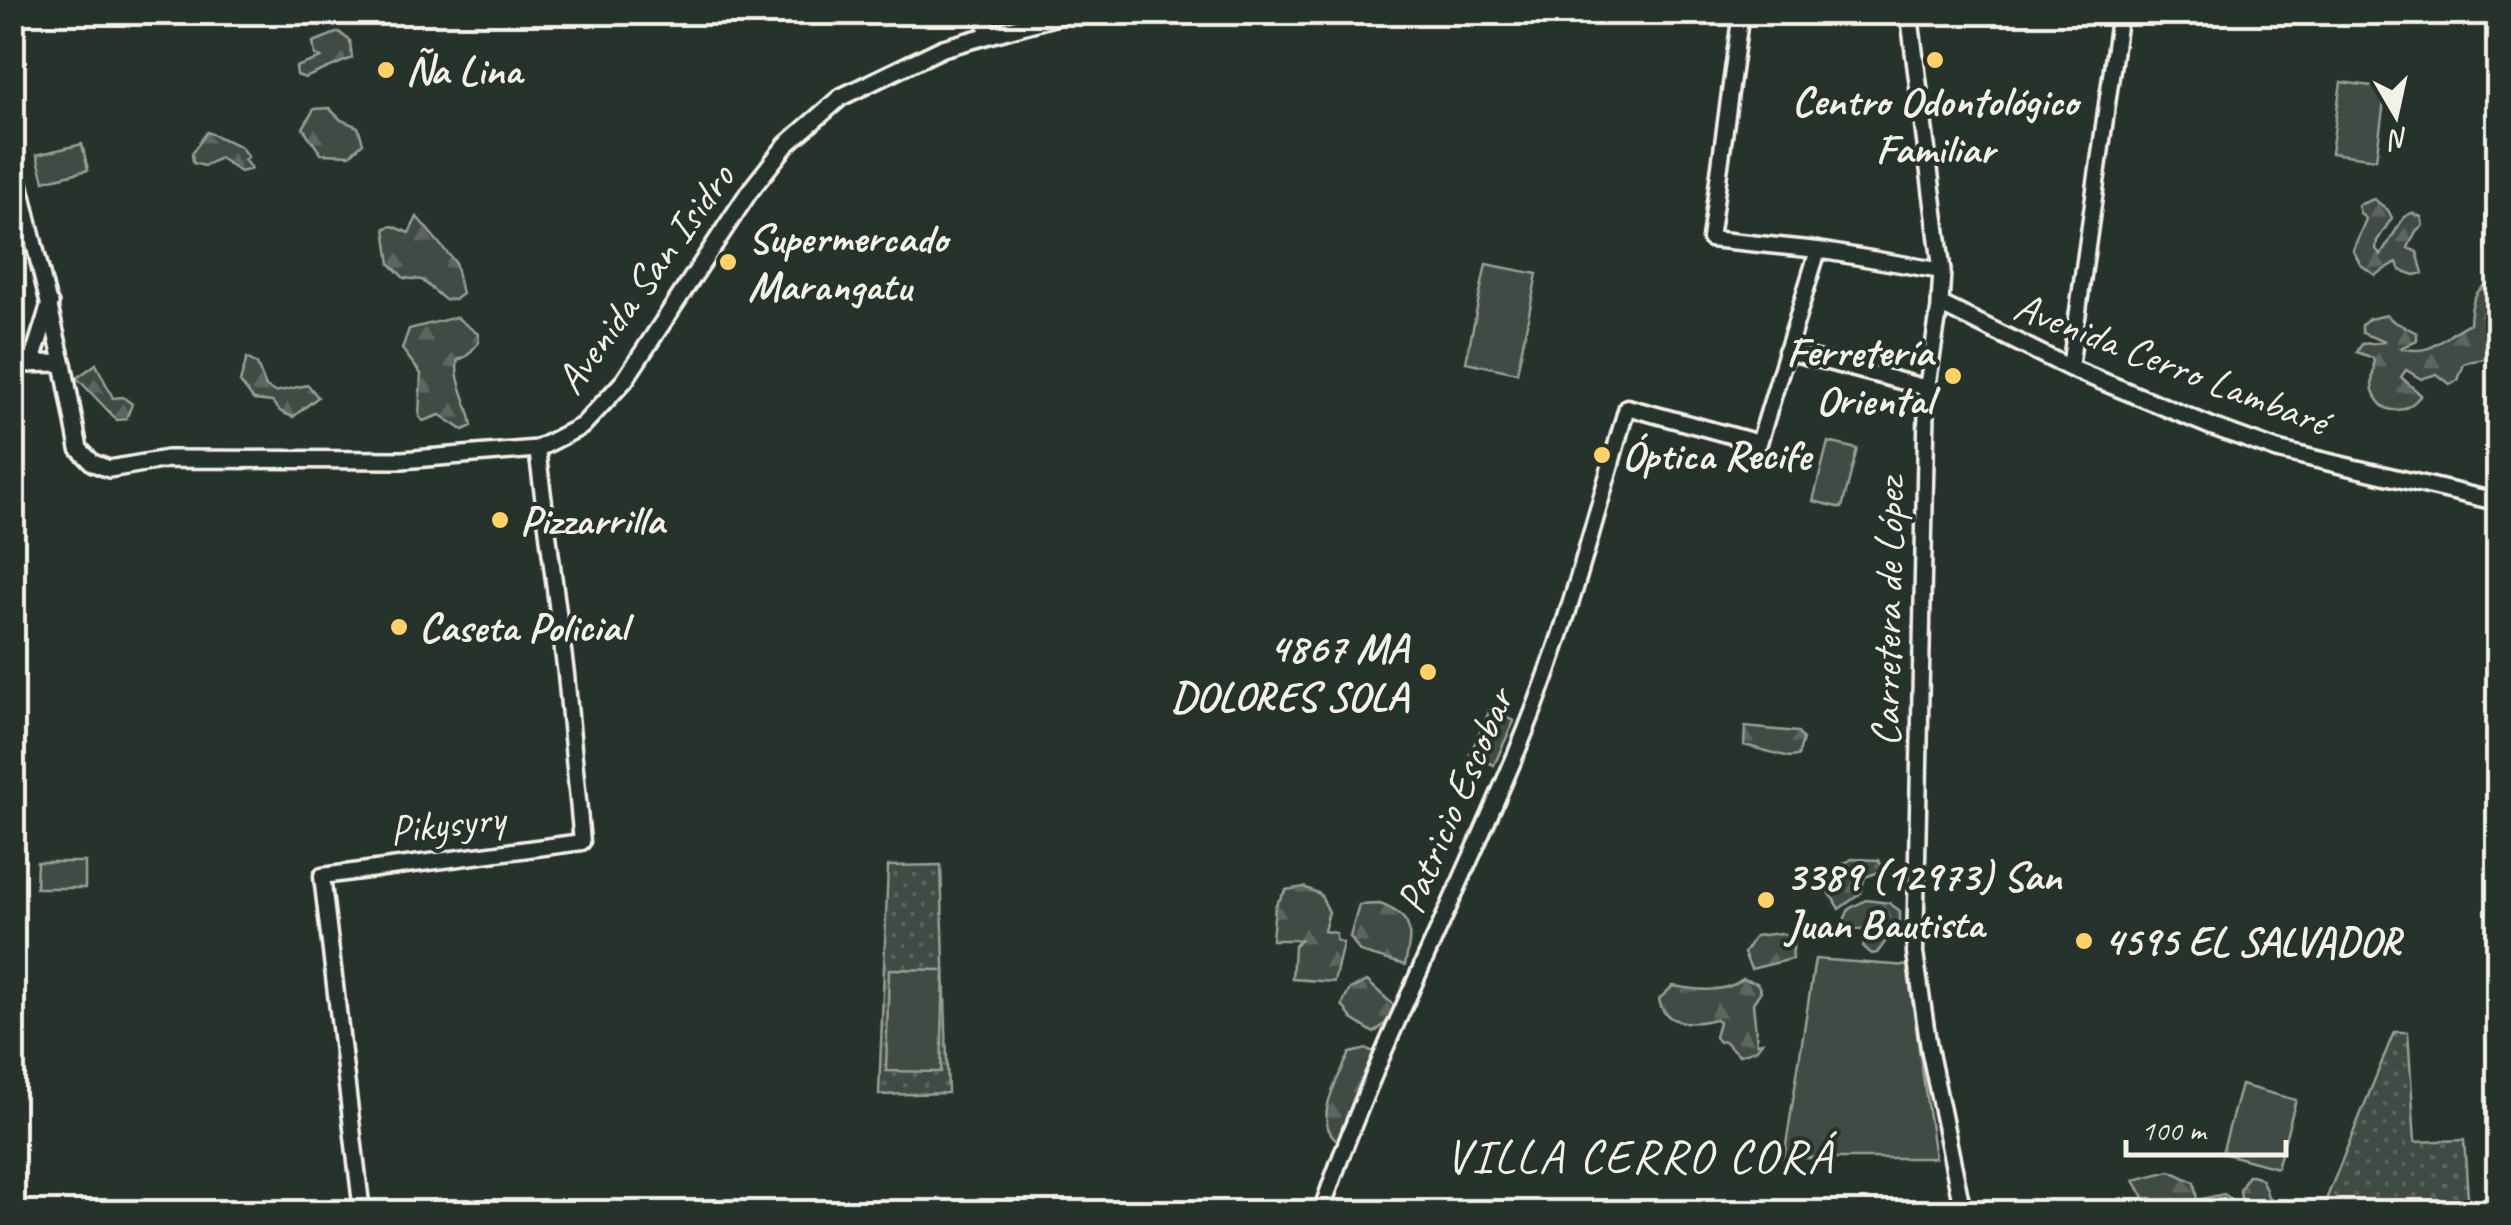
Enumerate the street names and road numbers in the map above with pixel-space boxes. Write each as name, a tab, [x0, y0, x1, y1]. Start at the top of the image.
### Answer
street label: Avenida San Isidro	[544, 152, 748, 405]
street label: Avenida Cerro Lambaré	[2007, 280, 2341, 450]
street label: Carretera de López	[1859, 473, 1917, 747]
street label: Patricio Escobar	[1384, 677, 1527, 921]
street label: Pikysyry	[386, 790, 511, 857]

